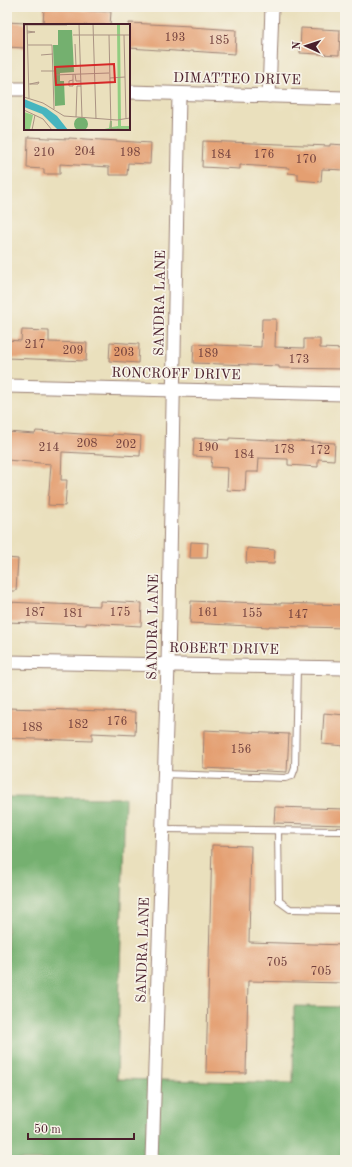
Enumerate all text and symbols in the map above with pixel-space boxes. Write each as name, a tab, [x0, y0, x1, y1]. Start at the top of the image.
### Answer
inset map	[24, 24, 130, 130]
north arrow	[286, 26, 326, 66]
house number: 193	[165, 32, 185, 44]
house number: 185	[209, 34, 229, 47]
text: N	[292, 40, 303, 50]
street label: DIMATTEO DRIVE	[173, 71, 301, 87]
house number: 204	[75, 146, 95, 158]
house number: 210	[34, 147, 54, 159]
house number: 198	[120, 147, 140, 159]
house number: 184	[211, 149, 231, 161]
house number: 176	[254, 149, 274, 161]
house number: 170	[296, 154, 316, 166]
street label: SANDRA LANE	[152, 250, 168, 356]
house number: 217	[25, 339, 45, 351]
house number: 209	[63, 345, 83, 357]
house number: 203	[114, 347, 134, 359]
house number: 189	[198, 348, 218, 360]
house number: 173	[289, 354, 309, 366]
street label: RONCROFF DRIVE	[111, 366, 241, 382]
house number: 208	[77, 438, 97, 450]
house number: 202	[116, 439, 136, 451]
house number: 214	[39, 442, 59, 454]
house number: 190	[198, 442, 218, 454]
house number: 178	[274, 444, 294, 456]
house number: 172	[310, 445, 330, 457]
house number: 184	[234, 449, 254, 461]
street label: SANDRA LANE	[145, 574, 161, 680]
house number: 175	[110, 606, 130, 619]
house number: 187	[25, 607, 45, 619]
house number: 161	[198, 607, 218, 619]
house number: 155	[242, 607, 262, 620]
house number: 181	[63, 608, 83, 620]
house number: 147	[288, 609, 308, 621]
street label: ROBERT DRIVE	[169, 641, 279, 657]
house number: 176	[107, 716, 127, 728]
house number: 182	[68, 719, 88, 731]
house number: 188	[22, 722, 42, 734]
house number: 156	[231, 743, 251, 756]
street label: SANDRA LANE	[134, 897, 152, 1003]
house number: 705	[267, 956, 287, 969]
house number: 705	[311, 965, 331, 978]
scale bar	[28, 1115, 134, 1141]
text: 50 m	[34, 1123, 61, 1136]

